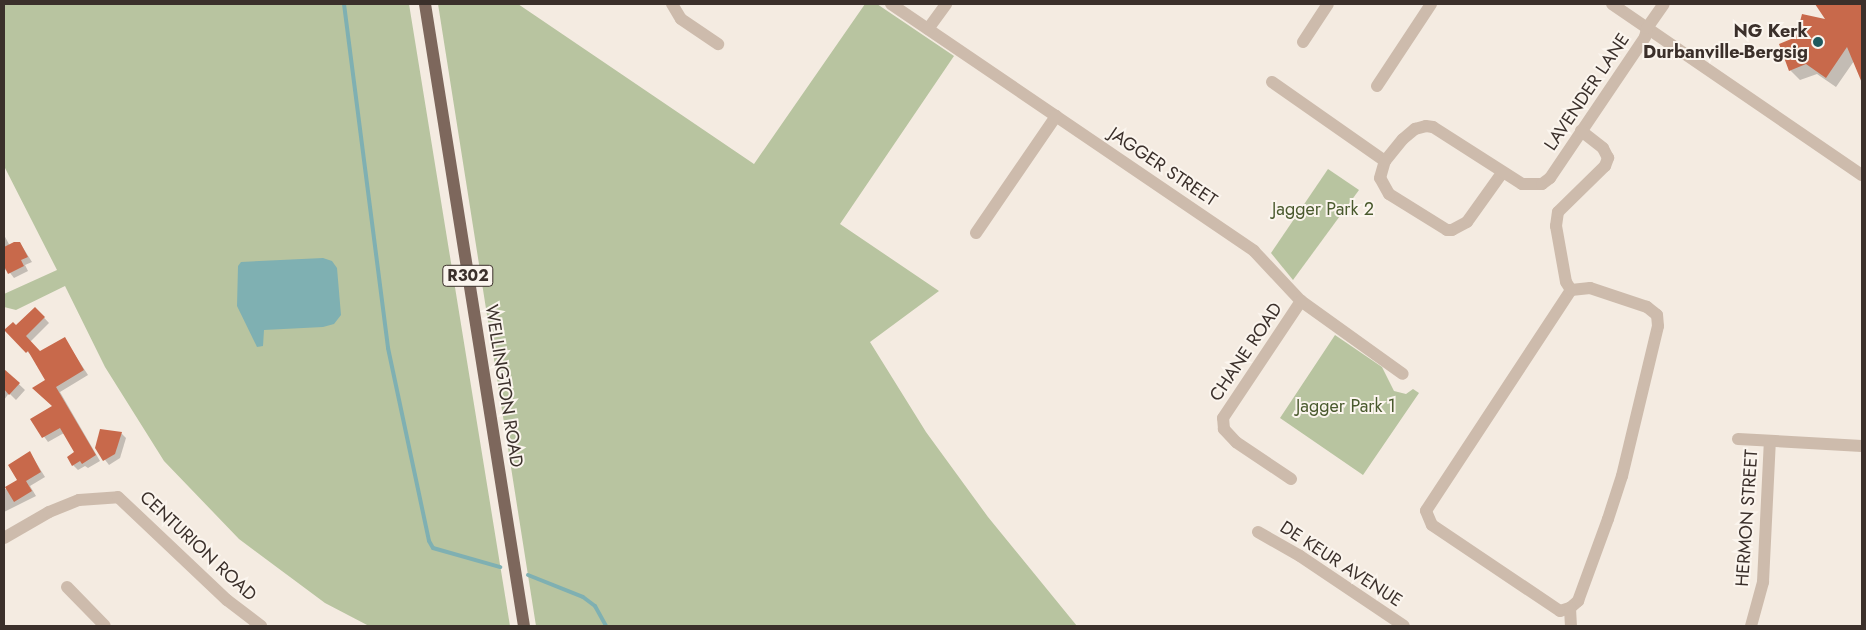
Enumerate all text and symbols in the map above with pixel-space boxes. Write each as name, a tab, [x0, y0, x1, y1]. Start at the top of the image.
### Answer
place label: NG Kerk Durbanville-Bergsig	[1643, 21, 1808, 64]
street label: LAVENDER LANE	[1540, 29, 1634, 155]
marker: NG Kerk Durbanville-Bergsig	[1812, 36, 1824, 48]
street label: JAGGER STREET	[1105, 123, 1221, 211]
park label: Jagger Park 2	[1272, 198, 1374, 220]
road number: R302	[442, 262, 494, 290]
street label: CHANE ROAD	[1205, 299, 1287, 405]
street label: WELLINGTON ROAD	[480, 303, 528, 469]
park label: Jagger Park 1	[1296, 395, 1396, 417]
street label: HERMON STREET	[1731, 449, 1763, 587]
street label: CENTURION ROAD	[135, 486, 261, 606]
street label: DE KEUR AVENUE	[1276, 516, 1406, 612]

